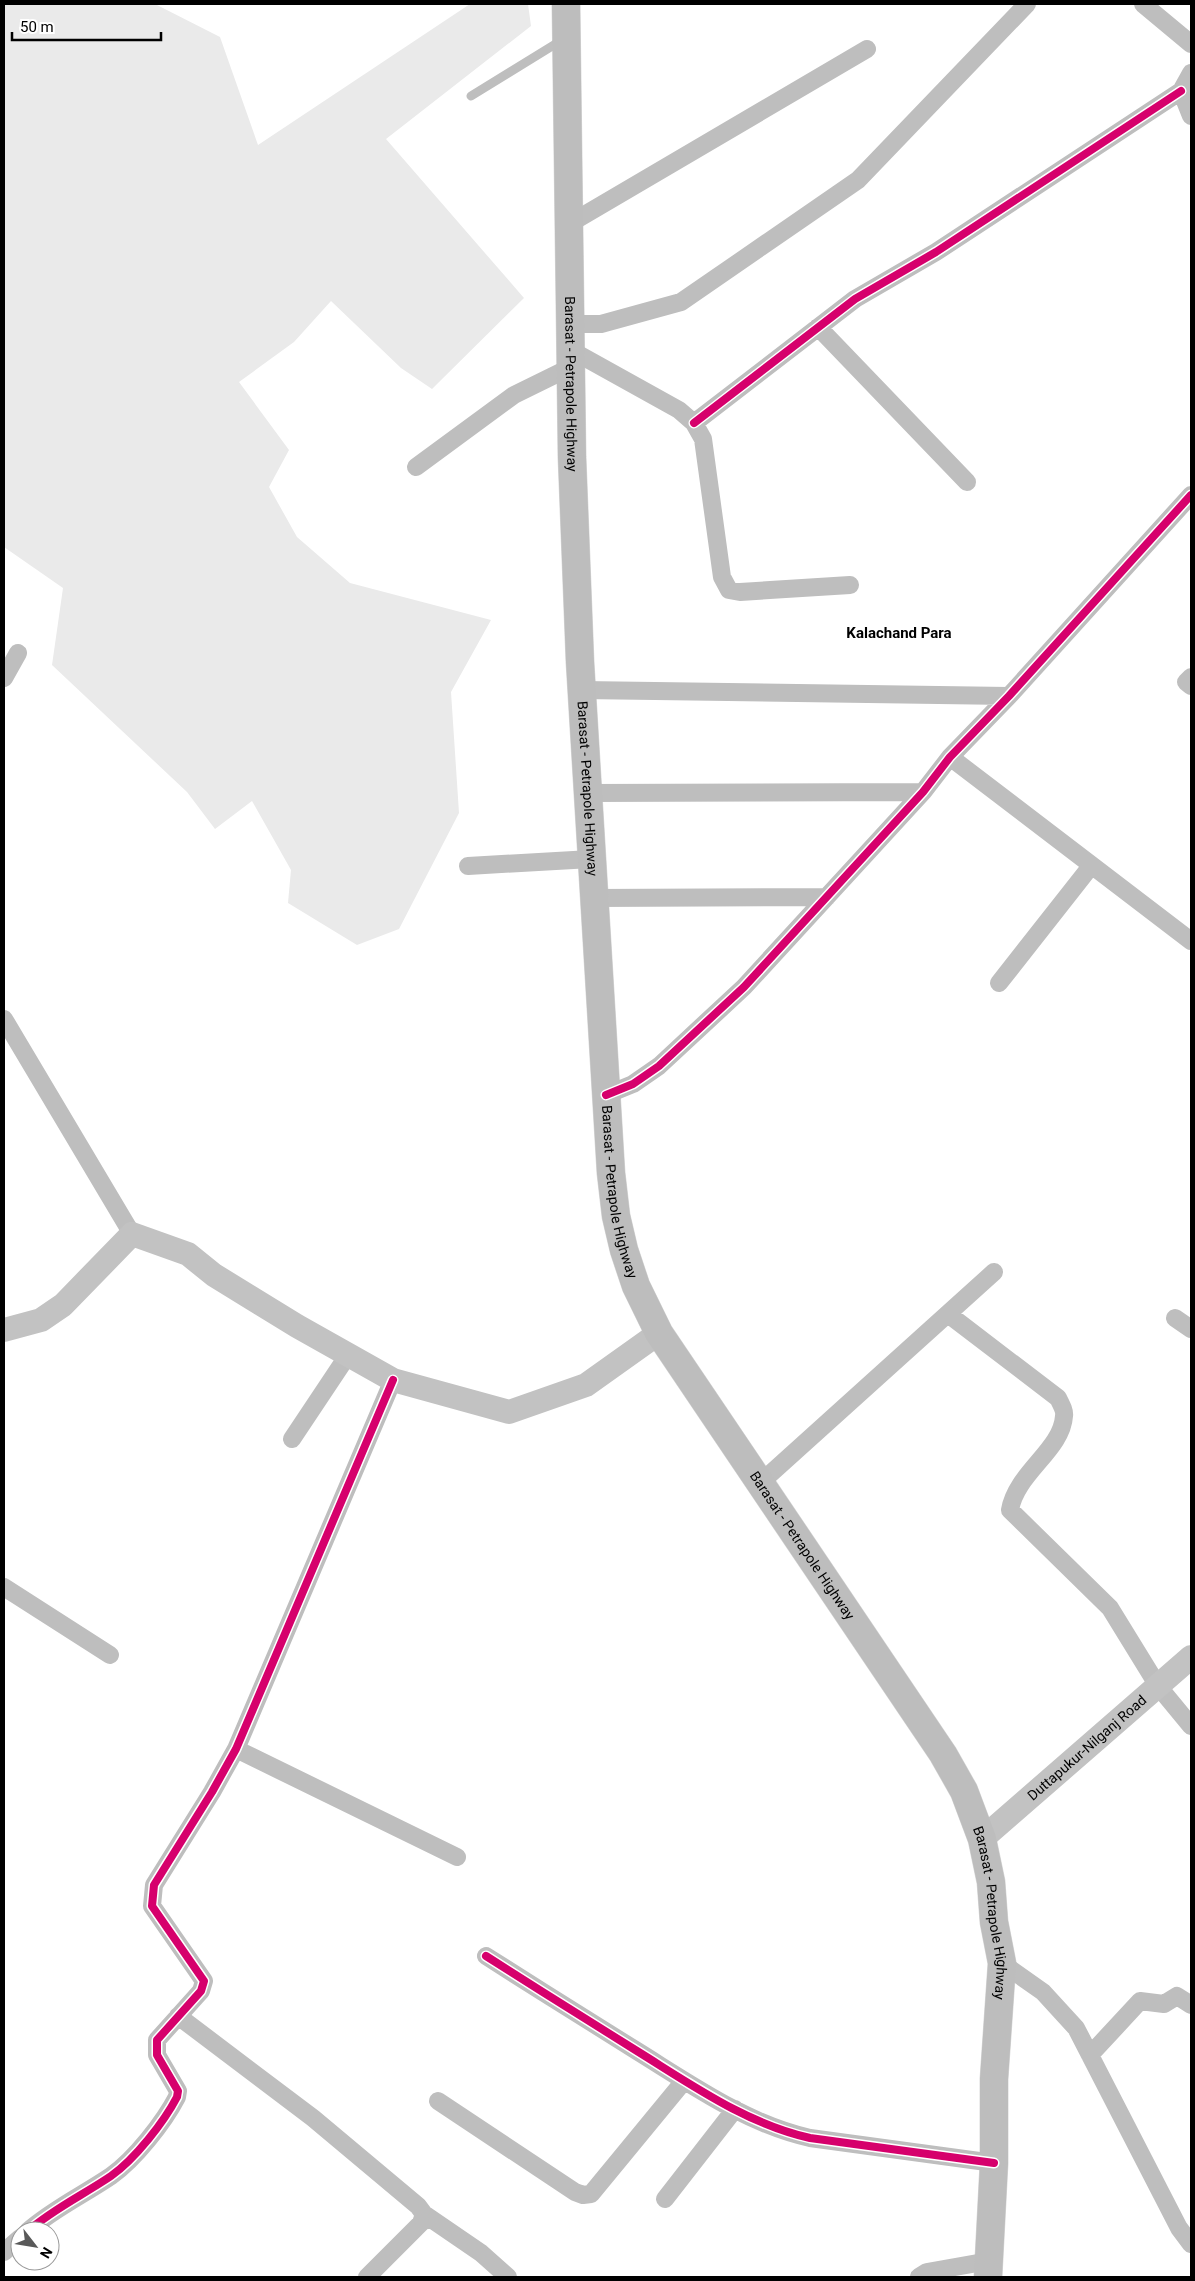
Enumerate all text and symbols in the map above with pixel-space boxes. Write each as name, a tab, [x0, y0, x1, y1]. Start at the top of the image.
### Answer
scale bar	[12, 10, 161, 42]
text: 50 m	[20, 18, 54, 36]
street label: Barasat - Petrapole Highway	[562, 296, 581, 472]
district label: Kalachand Para	[846, 624, 952, 642]
street label: Barasat - Petrapole Highway	[574, 700, 601, 877]
street label: Barasat - Petrapole Highway	[599, 1105, 641, 1281]
street label: Barasat - Petrapole Highway	[747, 1468, 858, 1623]
street label: Duttapukur-Nilganj Road	[1024, 1692, 1149, 1804]
street label: Barasat - Petrapole Highway	[970, 1824, 1010, 2001]
north arrow	[10, 2221, 60, 2271]
text: N	[37, 2244, 56, 2261]

